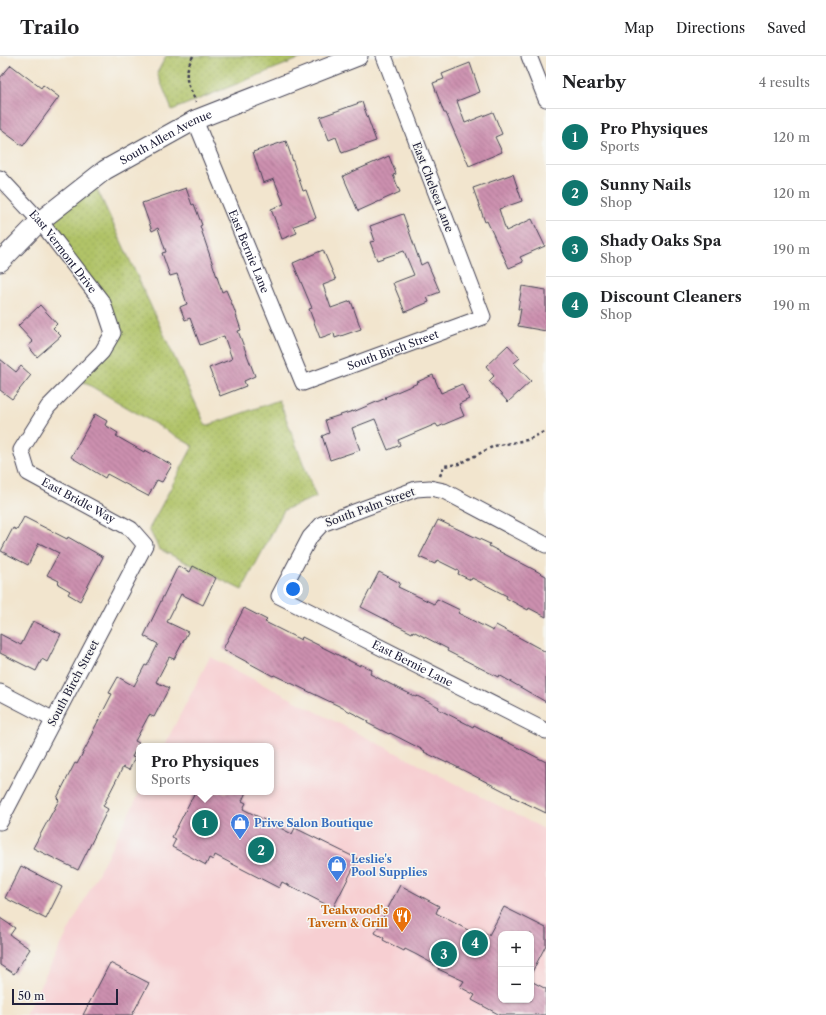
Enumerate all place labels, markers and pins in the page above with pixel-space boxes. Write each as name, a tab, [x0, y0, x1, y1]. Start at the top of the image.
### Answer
pin: 1	[192, 808, 218, 838]
shop icon: Prive Salon Boutique	[229, 812, 251, 840]
place label: Prive Salon Boutique	[254, 816, 373, 830]
pin: 2	[248, 835, 274, 865]
place label: Leslie's Pool Supplies	[351, 852, 427, 879]
shop icon: Leslie's Pool Supplies	[326, 854, 348, 882]
place label: Teakwood’s Tavern & Grill	[307, 903, 388, 930]
restaurant icon: Teakwood’s Tavern & Grill	[391, 905, 413, 933]
pin: 4	[462, 928, 488, 958]
pin: 3	[431, 939, 457, 969]

